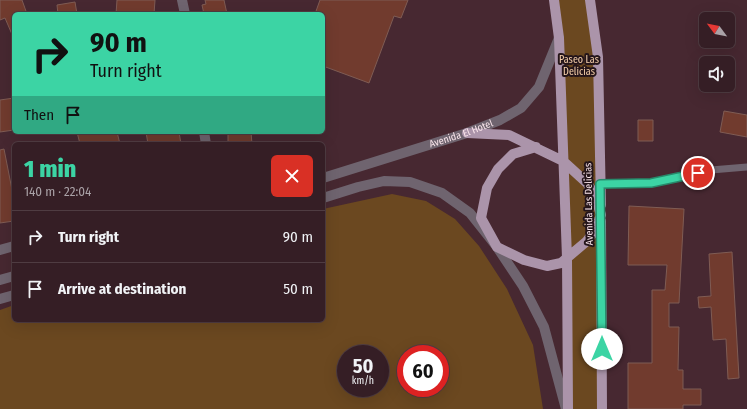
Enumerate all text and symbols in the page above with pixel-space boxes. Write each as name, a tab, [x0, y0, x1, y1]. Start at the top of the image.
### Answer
north arrow	[699, 12, 735, 48]
map controls	[699, 12, 735, 92]
text: 90 m	[90, 26, 147, 59]
icon: right	[24, 28, 76, 80]
park label: Paseo Las Delicias	[559, 54, 599, 78]
button: sound	[699, 56, 735, 92]
text: Turn right	[90, 60, 162, 82]
icon: arrive	[62, 104, 84, 126]
text: Then	[24, 106, 54, 124]
street label: Avenida El Hotel	[428, 117, 495, 150]
text: 1 min	[24, 155, 76, 183]
button: close	[271, 155, 313, 197]
pin	[681, 156, 715, 190]
icon: arrive	[687, 162, 709, 184]
street label: Avenida Las Delicias	[582, 163, 596, 245]
text: 140 m · 22:04	[24, 184, 91, 199]
icon: right	[24, 226, 46, 248]
text: Turn right	[58, 228, 119, 246]
text: 90 m	[283, 228, 313, 246]
icon: arrive	[24, 278, 46, 300]
text: Arrive at destination	[58, 280, 186, 298]
text: 50 m	[283, 280, 313, 298]
position arrow	[581, 328, 623, 370]
speed limit sign: 60	[397, 345, 449, 397]
text: 50	[353, 354, 373, 378]
text: km/h	[352, 375, 374, 387]

